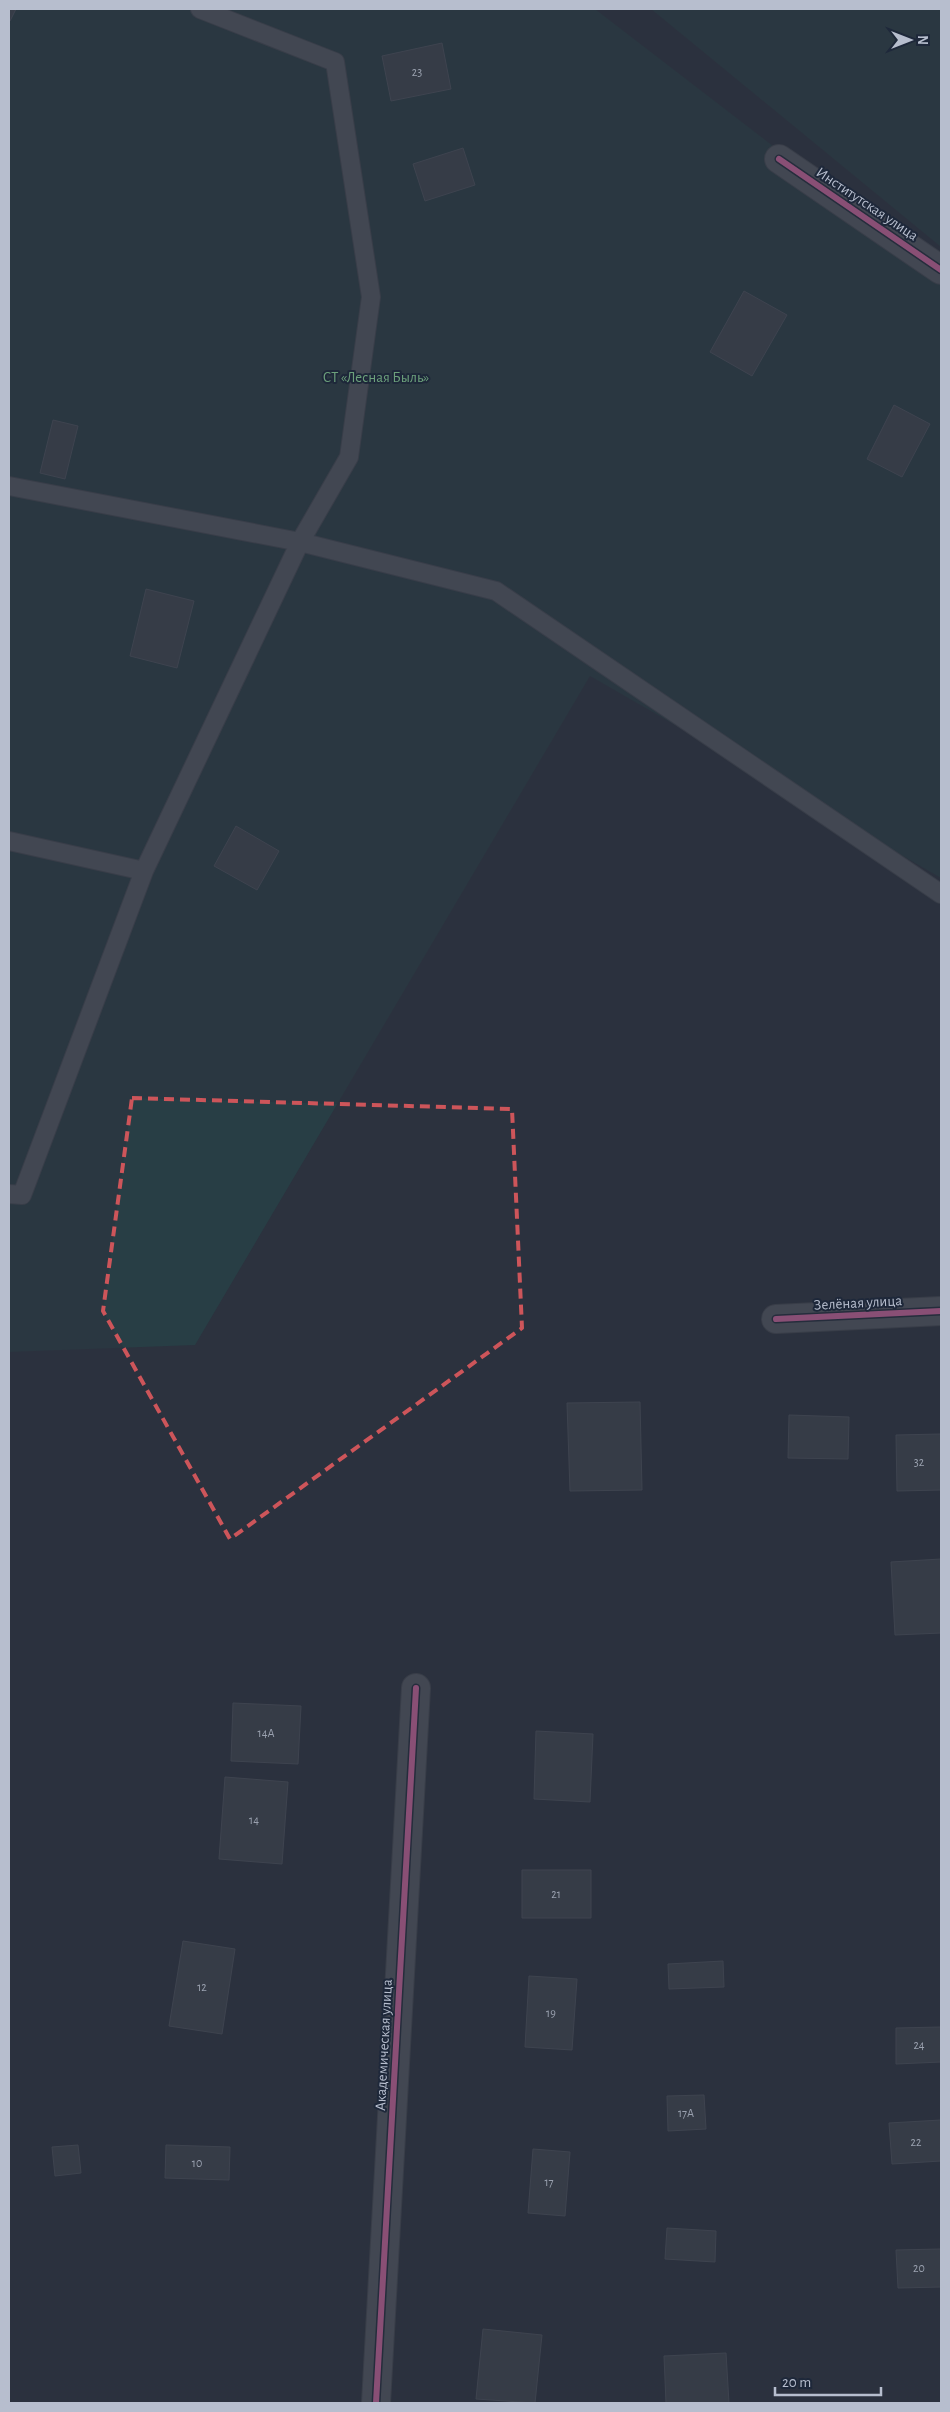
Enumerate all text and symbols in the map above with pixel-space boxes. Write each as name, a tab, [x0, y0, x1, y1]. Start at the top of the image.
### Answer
north arrow	[885, 15, 935, 65]
text: N	[915, 35, 929, 45]
house number: 23	[412, 66, 422, 78]
street label: Институтская улица	[813, 164, 921, 244]
park label: СТ «Лесная Быль»	[323, 370, 429, 385]
street label: Зелёная улица	[813, 1293, 903, 1313]
house number: 32	[914, 1456, 925, 1468]
house number: 14А	[258, 1727, 274, 1739]
house number: 14	[249, 1814, 259, 1826]
house number: 21	[551, 1888, 561, 1900]
street label: Академическая улица	[373, 1979, 395, 2111]
house number: 12	[197, 1981, 207, 1993]
house number: 19	[546, 2007, 556, 2019]
house number: 24	[913, 2039, 925, 2051]
house number: 17А	[678, 2107, 694, 2119]
house number: 22	[911, 2136, 922, 2148]
house number: 10	[192, 2157, 202, 2169]
house number: 17	[544, 2176, 554, 2188]
house number: 20	[913, 2262, 925, 2274]
scale bar	[775, 2364, 881, 2396]
text: 20 m	[782, 2375, 811, 2390]

